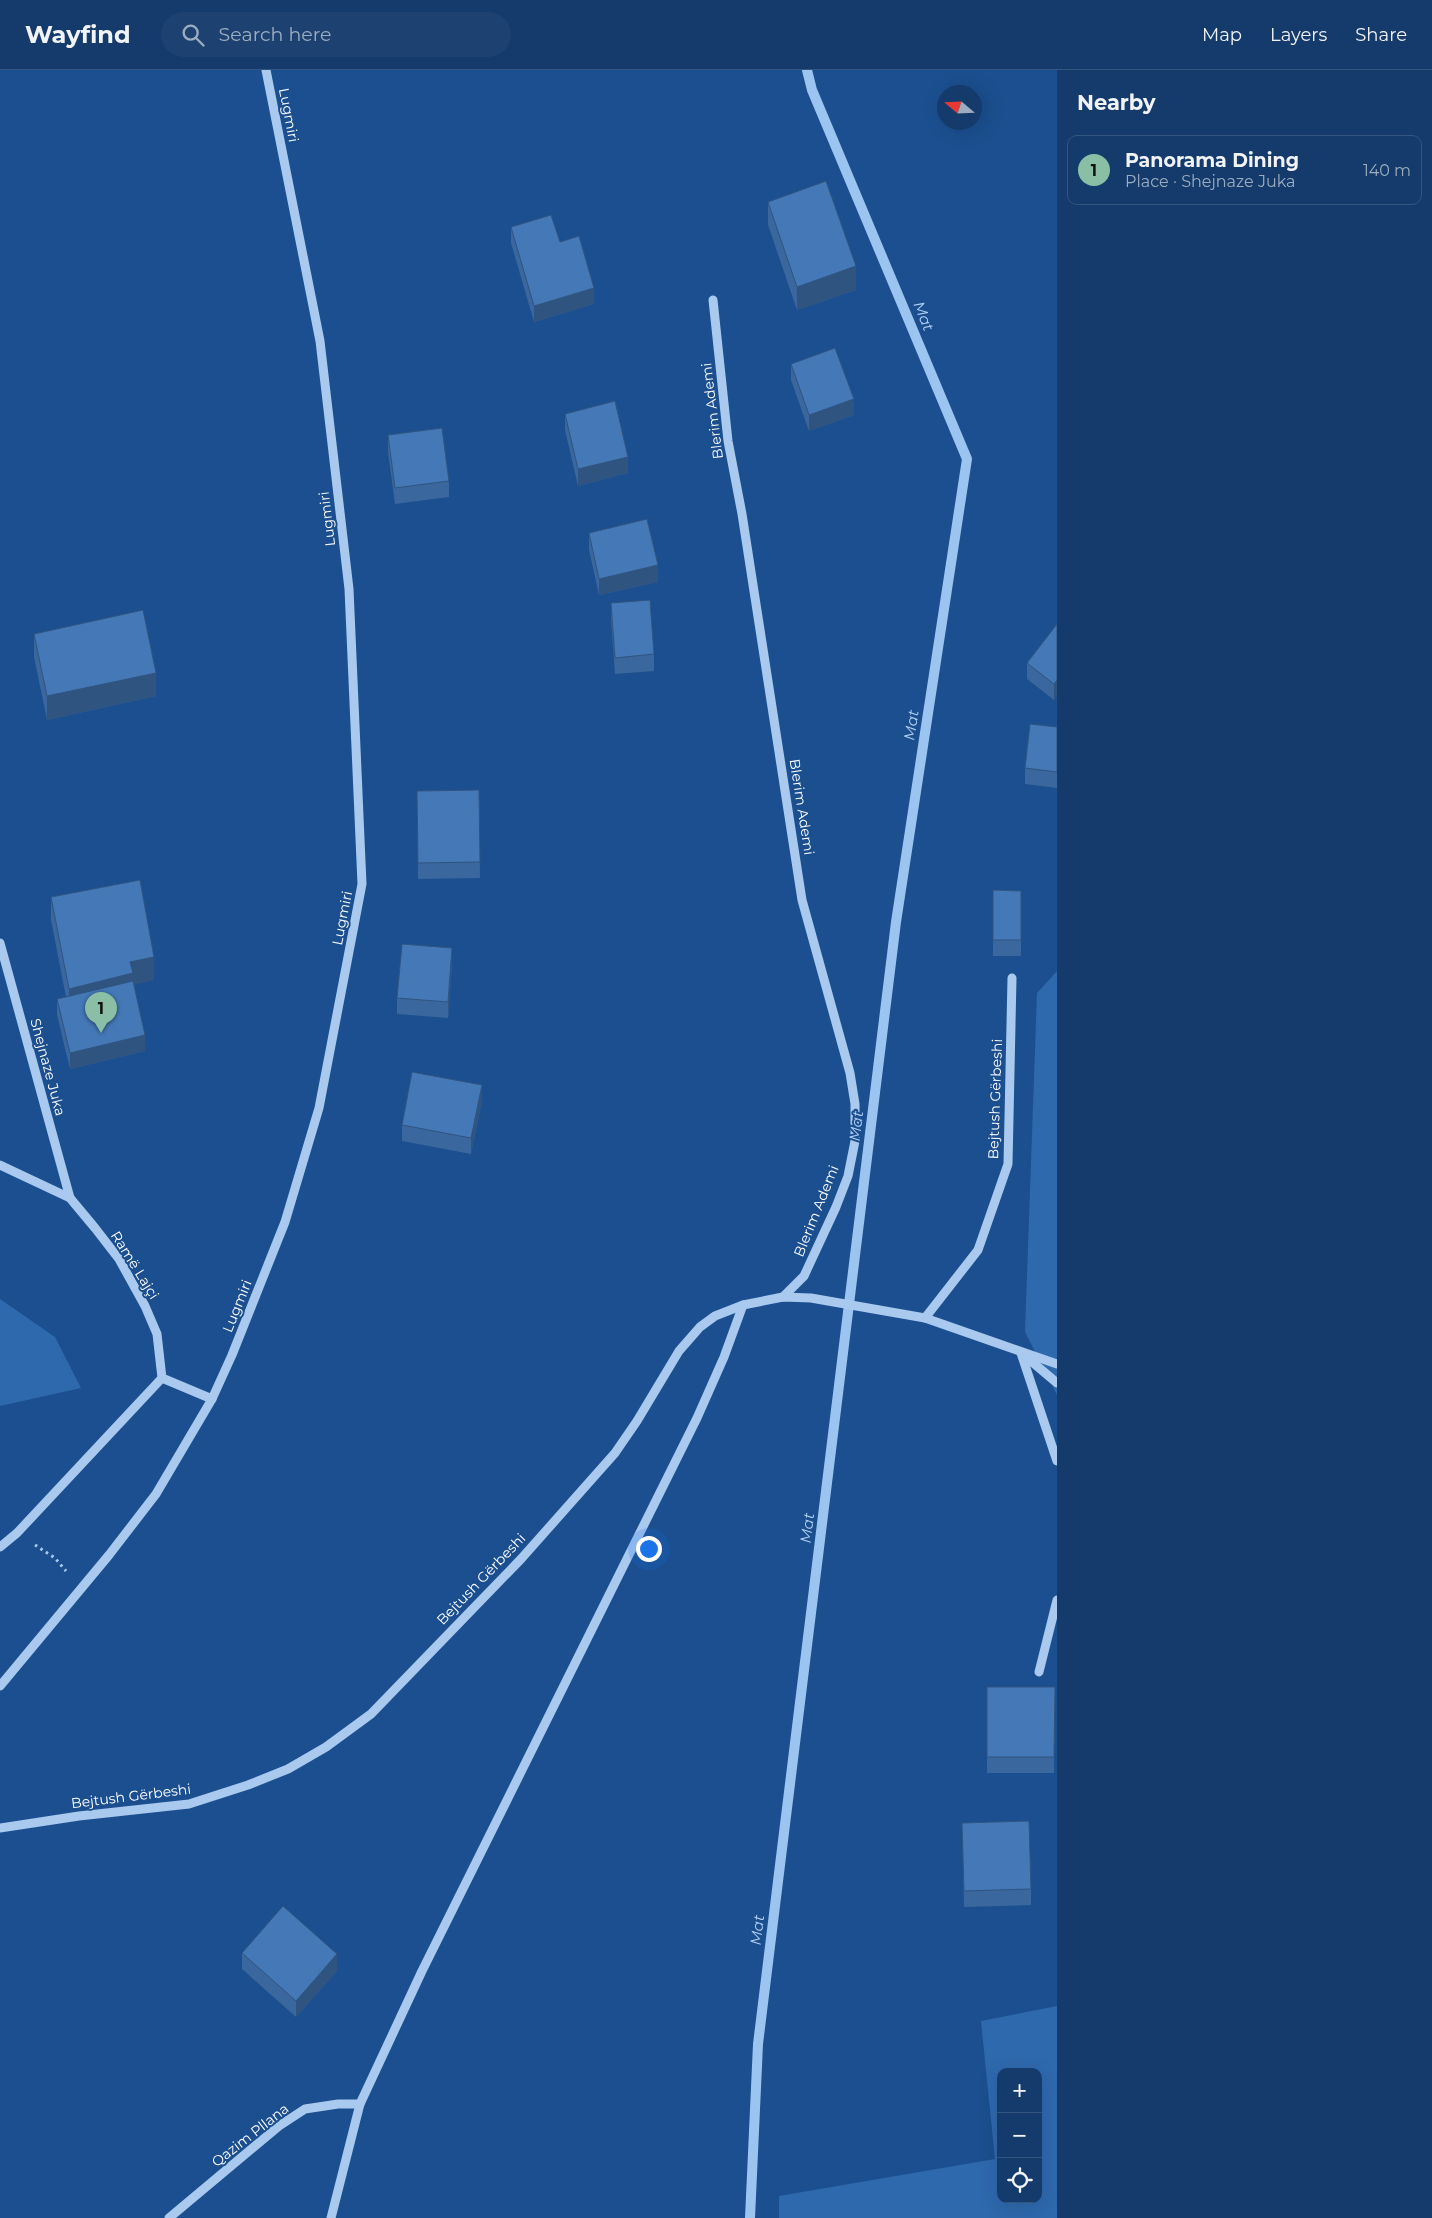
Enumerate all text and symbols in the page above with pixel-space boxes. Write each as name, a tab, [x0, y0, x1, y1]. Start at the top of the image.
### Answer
search box	[161, 12, 511, 57]
text: Wayfind	[25, 20, 131, 49]
icon: search	[179, 21, 207, 49]
text: Search here	[219, 23, 332, 46]
text: Map	[1202, 24, 1242, 46]
text: Layers	[1270, 24, 1327, 46]
text: Share	[1355, 24, 1407, 46]
north arrow	[937, 85, 982, 130]
street label: Lugmiri	[275, 86, 303, 144]
text: Nearby	[1077, 90, 1156, 115]
text: Panorama Dining	[1125, 149, 1299, 172]
text: 1	[1091, 161, 1097, 180]
text: 140 m	[1363, 161, 1411, 180]
text: Place · Shejnaze Juka	[1125, 172, 1296, 191]
water label: Mat	[909, 298, 939, 334]
street label: Blerim Ademi	[697, 362, 727, 460]
street label: Lugmiri	[315, 491, 339, 547]
water label: Mat	[899, 708, 923, 742]
street label: Blerim Ademi	[786, 758, 818, 856]
street label: Lugmiri	[328, 889, 356, 947]
pin: 1	[85, 992, 117, 1033]
street label: Shejnaze Juka	[26, 1016, 70, 1118]
street label: Bejtush Gërbeshi	[984, 1038, 1006, 1160]
water label: Mat	[845, 1110, 867, 1142]
street label: Blerim Ademi	[789, 1163, 843, 1259]
street label: Ramë Lajçi	[107, 1228, 163, 1302]
street label: Lugmiri	[218, 1277, 256, 1335]
water label: Mat	[796, 1512, 818, 1544]
street label: Bejtush Gërbeshi	[433, 1529, 529, 1629]
your location	[636, 1536, 662, 1562]
street label: Bejtush Gërbeshi	[70, 1780, 192, 1812]
water label: Mat	[746, 1914, 768, 1946]
map controls	[997, 2068, 1042, 2203]
button: +	[997, 2068, 1042, 2113]
street label: Qazim Pllana	[208, 2099, 292, 2171]
button: −	[997, 2113, 1042, 2158]
button: locate	[997, 2158, 1042, 2203]

